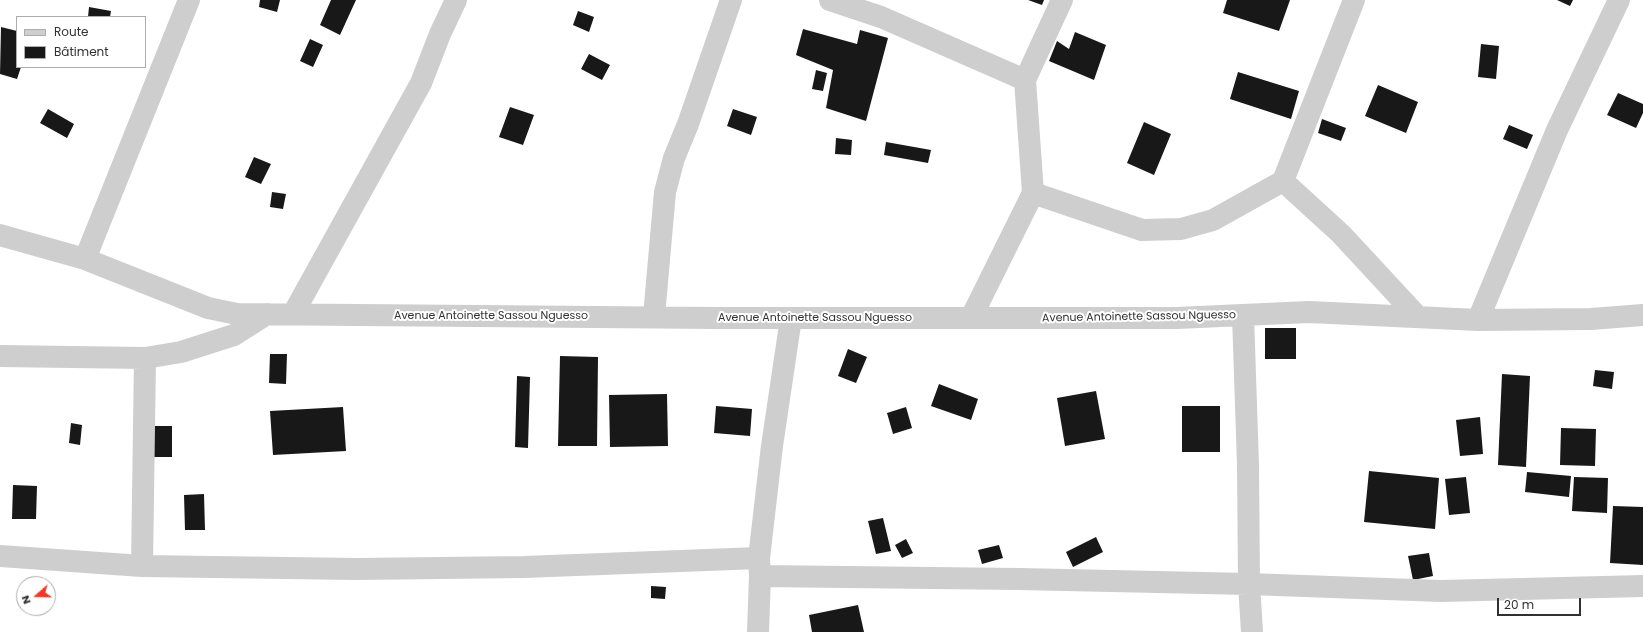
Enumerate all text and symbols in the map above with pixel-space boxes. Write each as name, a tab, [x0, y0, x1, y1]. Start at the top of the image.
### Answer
legend	[16, 16, 146, 68]
text: Route	[54, 23, 88, 40]
text: Bâtiment	[54, 43, 109, 60]
street label: Avenue Antoinette Sassou Nguesso	[394, 309, 588, 323]
street label: Avenue Antoinette Sassou Nguesso	[1042, 309, 1236, 325]
street label: Avenue Antoinette Sassou Nguesso	[718, 311, 912, 325]
north arrow	[16, 576, 56, 616]
scale bar	[1499, 590, 1583, 616]
text: N	[17, 593, 35, 606]
text: 20 m	[1504, 596, 1534, 613]

